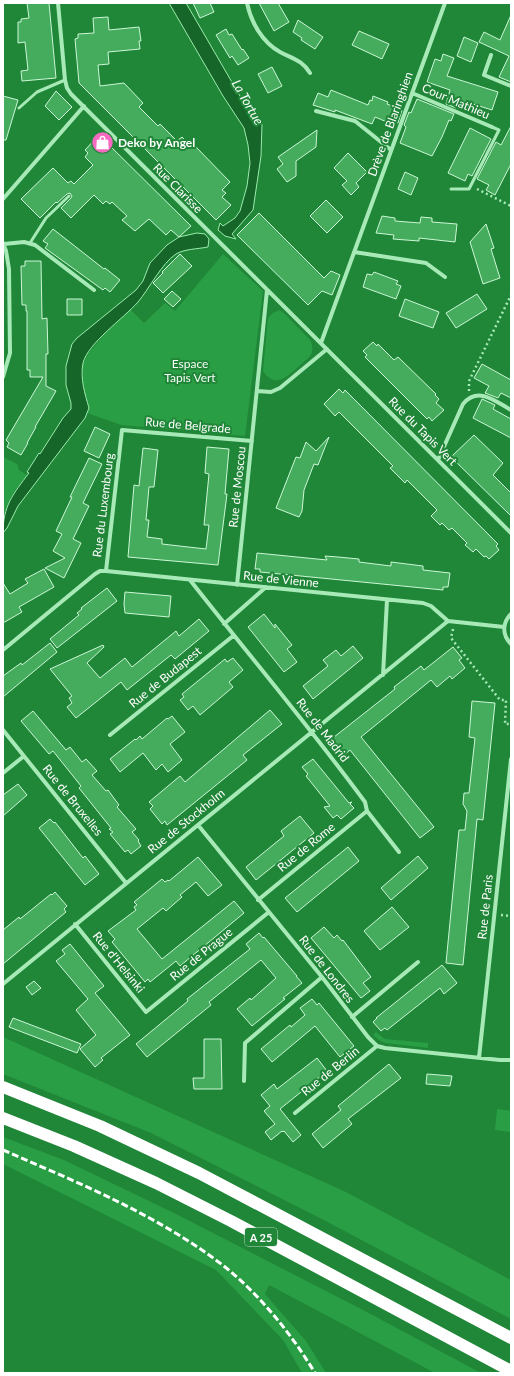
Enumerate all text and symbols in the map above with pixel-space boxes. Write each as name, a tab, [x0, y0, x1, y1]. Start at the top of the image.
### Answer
street label: Drève de Blaringhien	[364, 70, 416, 178]
water label: La Tortue	[229, 76, 267, 128]
street label: Cour Mathieu	[420, 80, 492, 122]
shop icon: Deko by Angel	[89, 129, 115, 155]
place label: Deko by Angel	[118, 135, 195, 150]
street label: Rue Clarisse	[150, 160, 206, 216]
park label: Espace Tapis Vert	[164, 356, 216, 385]
street label: Rue du Tapis Vert	[386, 394, 461, 469]
street label: Rue de Belgrade	[145, 414, 231, 436]
street label: Rue de Moscou	[225, 446, 249, 528]
street label: Rue du Luxembourg	[89, 452, 117, 558]
street label: Rue de Vienne	[242, 568, 320, 590]
street label: Rue de Budapest	[126, 643, 205, 711]
street label: Rue de Madrid	[293, 695, 353, 765]
street label: Rue de Bruxelles	[40, 761, 106, 839]
street label: Rue de Stockholm	[144, 785, 228, 857]
street label: Rue de Rome	[274, 819, 338, 875]
street label: Rue de Paris	[474, 874, 496, 940]
street label: Rue de Prague	[167, 924, 235, 984]
street label: Rue d'Helsinki	[90, 928, 148, 996]
street label: Rue de Londres	[296, 932, 358, 1006]
street label: Rue de Berlin	[298, 1043, 362, 1099]
road number: A 25	[245, 1228, 277, 1246]

